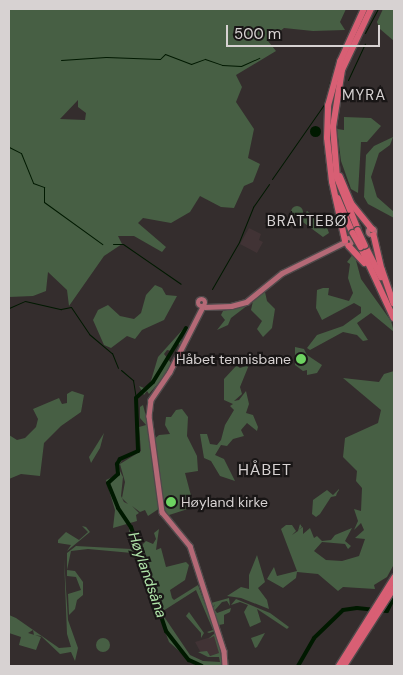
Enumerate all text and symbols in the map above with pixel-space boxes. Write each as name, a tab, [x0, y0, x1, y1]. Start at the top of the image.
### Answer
scale bar	[228, 15, 382, 47]
text: 500 m	[234, 24, 281, 44]
district label: MYRA	[341, 87, 387, 105]
district label: BRATTEBØ	[266, 213, 348, 231]
place label: Håbet tennisbane	[176, 351, 291, 367]
marker: Håbet tennisbane	[295, 353, 307, 365]
district label: HÅBET	[237, 460, 293, 480]
place label: Høyland kirke	[181, 494, 268, 510]
marker: Høyland kirke	[165, 496, 177, 508]
water label: Høylandsåna	[124, 530, 170, 620]

